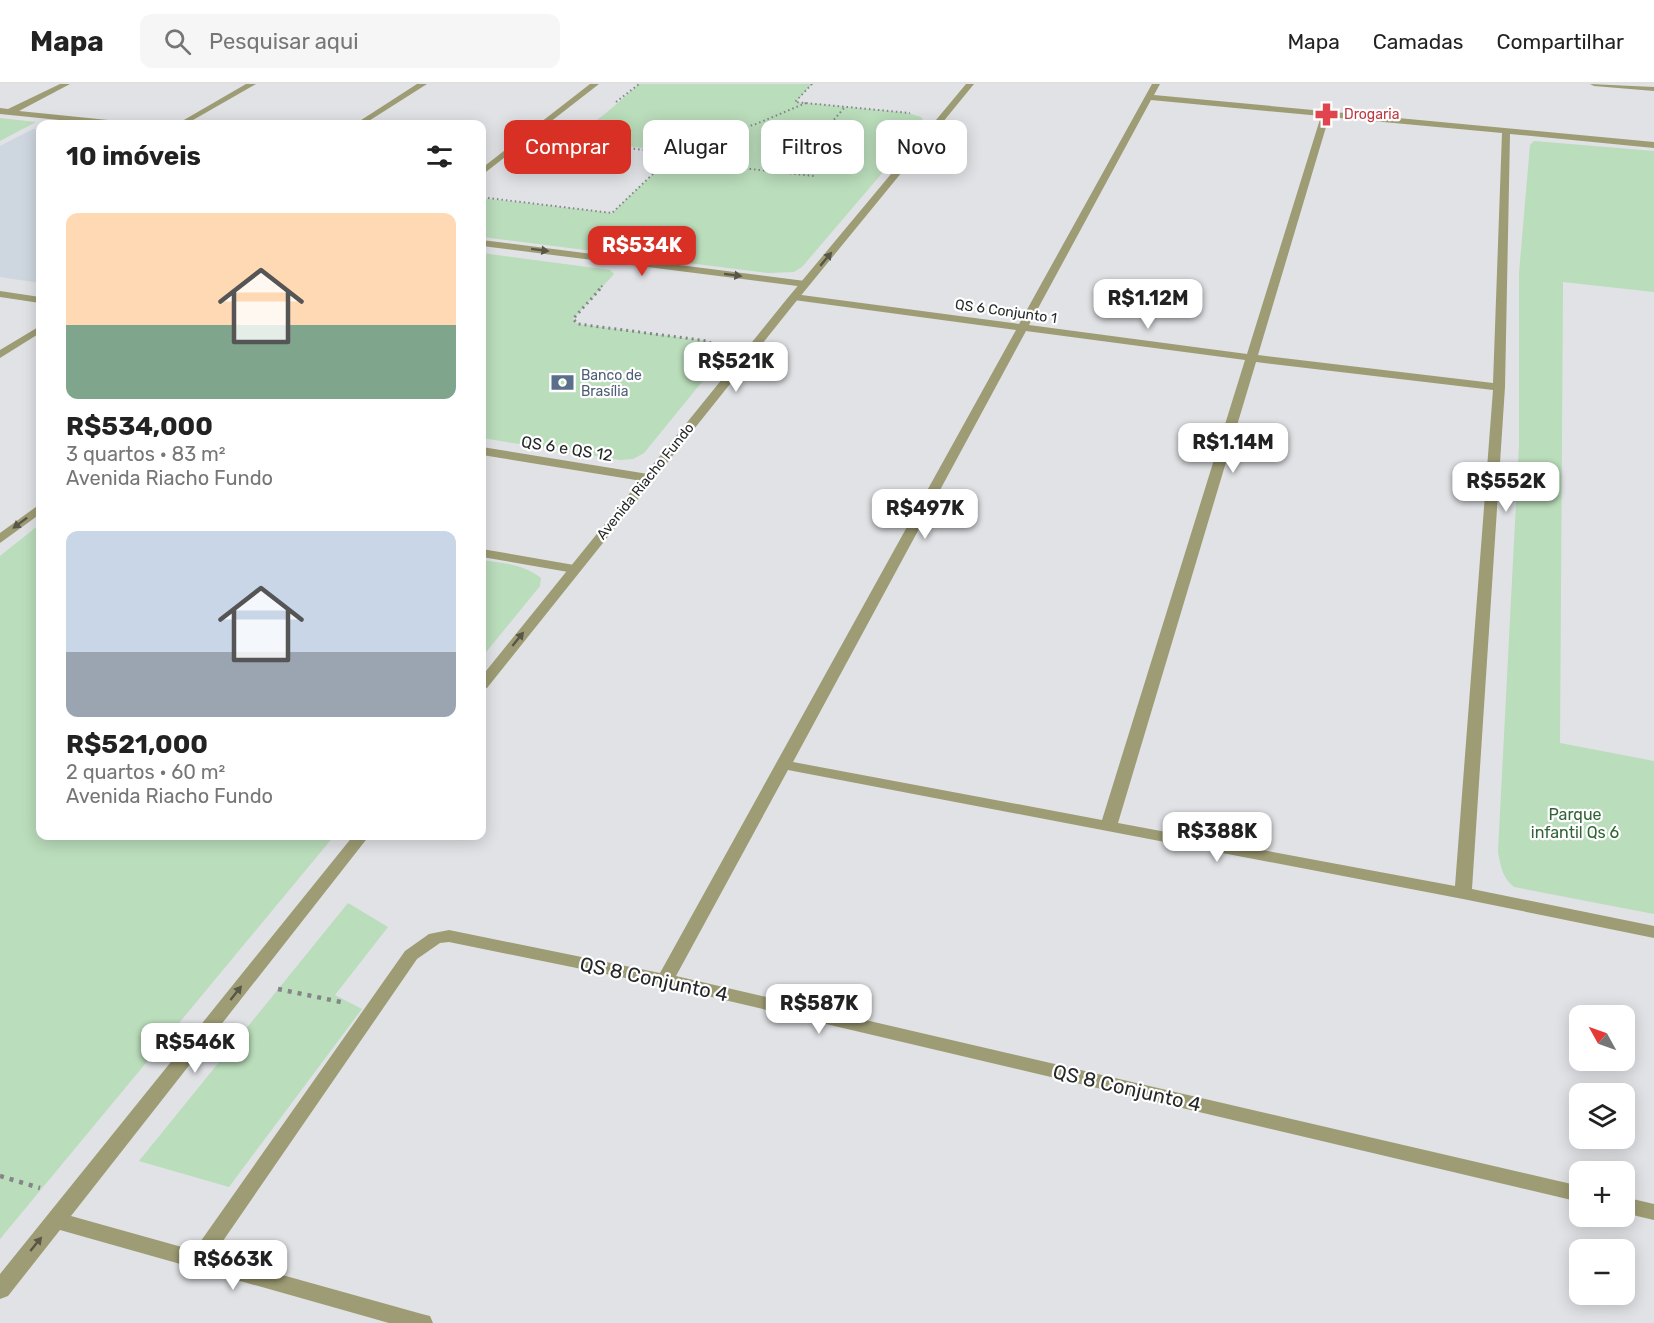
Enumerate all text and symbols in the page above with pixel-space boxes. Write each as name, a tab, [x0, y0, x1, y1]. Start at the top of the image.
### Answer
search box	[140, 14, 560, 68]
text: Mapa	[30, 25, 104, 58]
icon: search	[161, 25, 194, 58]
text: Pesquisar aqui	[209, 28, 359, 55]
text: Mapa	[1287, 29, 1340, 54]
text: Camadas	[1373, 29, 1463, 54]
text: Compartilhar	[1496, 29, 1624, 54]
pharmacy icon: Drogaria	[1313, 101, 1339, 127]
place label: Drogaria	[1344, 106, 1399, 123]
chip: Comprar	[504, 120, 631, 174]
chip: Alugar	[643, 120, 749, 174]
chip: Filtros	[761, 120, 864, 174]
chip: Novo	[876, 120, 967, 174]
icon: filters	[423, 140, 456, 173]
text: 10 imóveis	[66, 141, 201, 172]
pin: R$534K	[593, 226, 691, 277]
text: R$534K	[602, 233, 682, 257]
one-way arrow	[530, 246, 549, 255]
one-way arrow	[819, 251, 832, 267]
icon: home	[207, 252, 315, 360]
one-way arrow	[724, 270, 743, 279]
pin: R$1.12M	[1093, 279, 1203, 330]
text: R$1.12M	[1107, 286, 1189, 310]
street label: QS 6 Conjunto 1	[954, 296, 1058, 327]
pin: R$521K	[687, 342, 785, 393]
text: R$521K	[698, 349, 774, 373]
place label: Banco de Brasília	[581, 367, 642, 400]
bank icon: Banco de Brasília	[550, 370, 576, 396]
text: R$534,000	[66, 411, 213, 442]
street label: Avenida Riacho Fundo	[593, 420, 698, 543]
pin: R$1.14M	[1178, 423, 1288, 474]
text: R$1.14M	[1192, 430, 1274, 454]
street label: QS 6 e QS 12	[520, 432, 614, 465]
text: 3 quartos · 83 m²	[66, 442, 226, 466]
pin: R$552K	[1457, 462, 1555, 513]
text: Avenida Riacho Fundo	[66, 466, 273, 490]
text: R$552K	[1466, 469, 1546, 493]
pin: R$497K	[876, 489, 974, 540]
text: R$497K	[886, 496, 964, 520]
one-way arrow	[13, 517, 29, 529]
icon: home	[207, 570, 315, 678]
one-way arrow	[511, 631, 524, 647]
text: R$521,000	[66, 729, 208, 760]
text: 2 quartos · 60 m²	[66, 760, 225, 784]
text: Avenida Riacho Fundo	[66, 784, 273, 808]
park label: Parque infantil Qs 6	[1531, 805, 1620, 842]
pin: R$388K	[1168, 812, 1266, 863]
text: R$388K	[1177, 819, 1257, 843]
street label: QS 8 Conjunto 4	[578, 952, 730, 1006]
pin: R$587K	[770, 984, 868, 1035]
one-way arrow	[230, 985, 243, 1001]
text: R$587K	[780, 991, 858, 1015]
north arrow	[1569, 1005, 1635, 1071]
map controls	[1569, 1005, 1635, 1305]
pin: R$546K	[146, 1023, 244, 1074]
text: R$546K	[155, 1030, 235, 1054]
street label: QS 8 Conjunto 4	[1051, 1059, 1203, 1117]
button: layers	[1569, 1083, 1635, 1149]
button: +	[1569, 1161, 1635, 1227]
one-way arrow	[30, 1236, 43, 1252]
button: −	[1569, 1239, 1635, 1305]
pin: R$663K	[184, 1240, 282, 1291]
text: R$663K	[193, 1247, 273, 1271]

